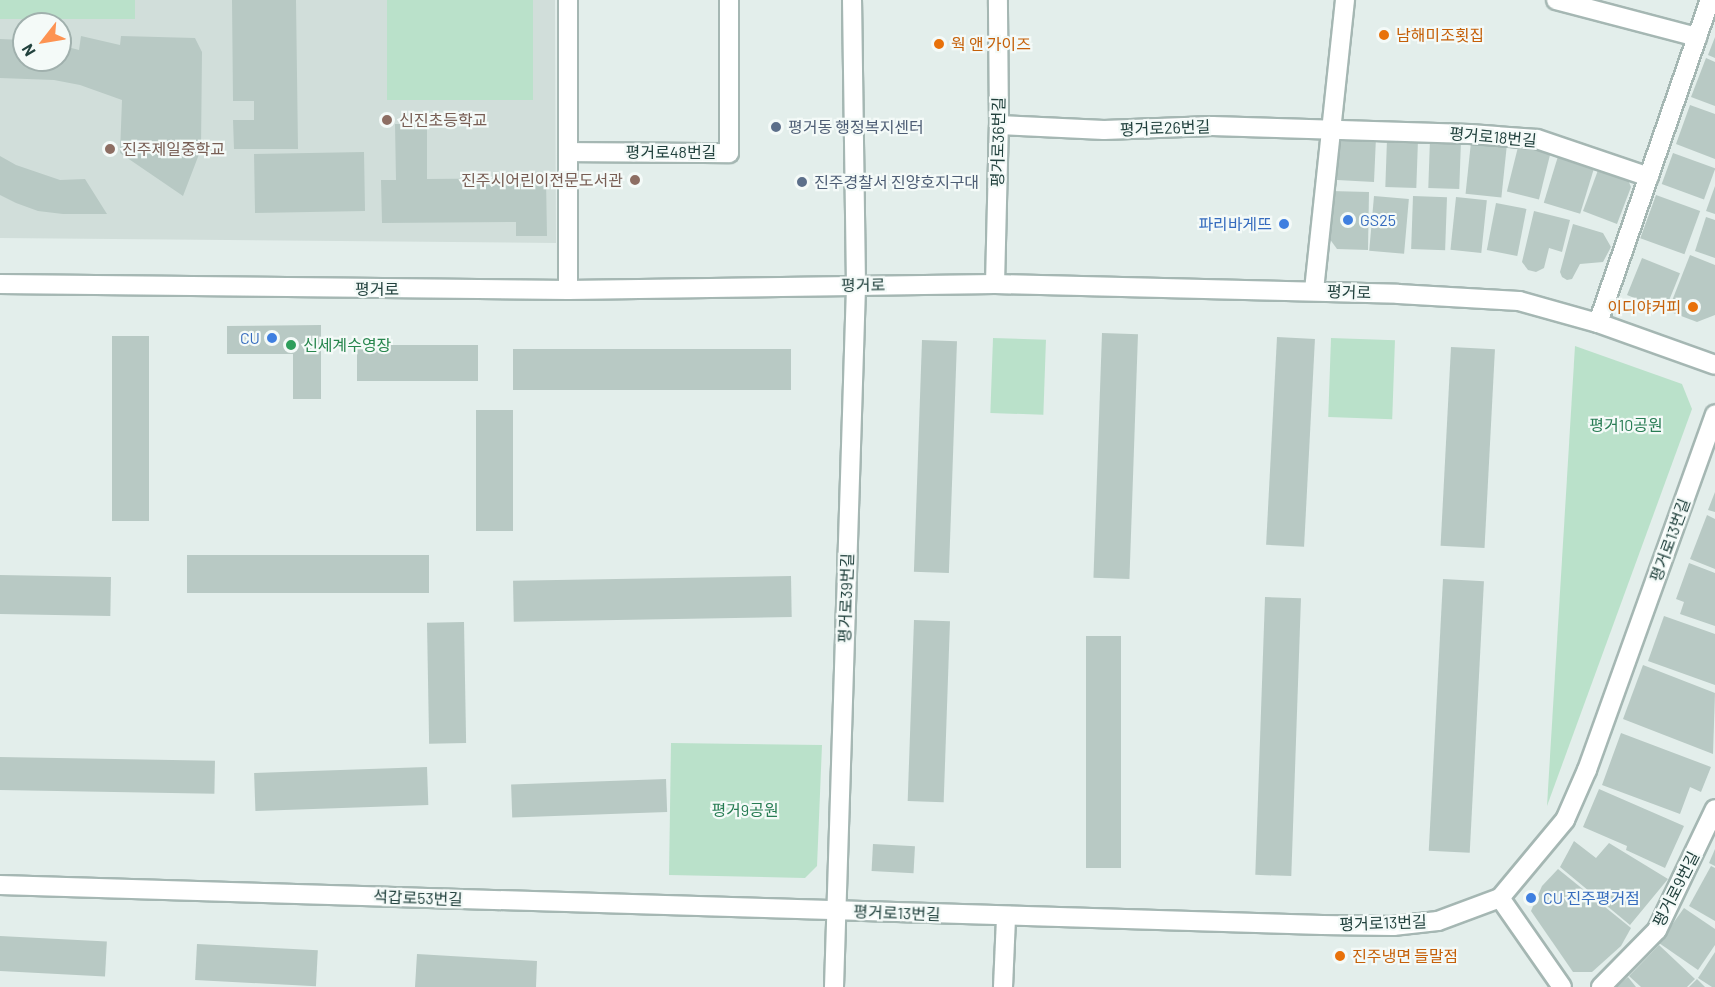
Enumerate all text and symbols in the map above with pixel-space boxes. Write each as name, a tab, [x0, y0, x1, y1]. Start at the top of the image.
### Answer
north arrow	[12, 12, 72, 72]
place label: 남해미조횟집	[1396, 25, 1484, 45]
marker: 남해미조횟집	[1377, 28, 1391, 42]
place label: 웍 앤 가이즈	[951, 34, 1031, 54]
marker: 웍 앤 가이즈	[932, 37, 946, 51]
text: N	[17, 41, 39, 60]
street label: 평거로36번길	[988, 97, 1008, 187]
place label: 신진초등학교	[399, 110, 487, 130]
marker: 신진초등학교	[380, 113, 394, 127]
place label: 평거동 행정복지센터	[788, 117, 924, 137]
street label: 평거로26번길	[1119, 117, 1211, 139]
marker: 평거동 행정복지센터	[769, 120, 783, 134]
street label: 평거로18번길	[1449, 124, 1537, 150]
place label: 진주제일중학교	[122, 139, 225, 159]
marker: 진주제일중학교	[103, 142, 117, 156]
street label: 평거로48번길	[626, 142, 716, 162]
place label: 진주시어린이전문도서관	[461, 170, 623, 190]
place label: 진주경찰서 진양호지구대	[814, 172, 979, 192]
marker: 진주시어린이전문도서관	[628, 173, 642, 187]
marker: 진주경찰서 진양호지구대	[795, 175, 809, 189]
place label: GS25	[1360, 210, 1396, 230]
marker: GS25	[1341, 213, 1355, 227]
place label: 파리바게뜨	[1198, 214, 1272, 234]
marker: 파리바게뜨	[1277, 217, 1291, 231]
street label: 평거로	[841, 275, 885, 295]
street label: 평거로	[355, 279, 399, 299]
street label: 평거로	[1327, 282, 1371, 302]
place label: 이디야커피	[1607, 297, 1681, 317]
marker: 이디야커피	[1686, 300, 1700, 314]
place label: CU	[240, 328, 260, 348]
marker: CU	[265, 331, 279, 345]
place label: 신세계수영장	[303, 335, 391, 355]
marker: 신세계수영장	[284, 338, 298, 352]
park label: 평거10공원	[1589, 415, 1663, 435]
street label: 평거로13번길	[1646, 496, 1694, 584]
street label: 평거로39번길	[835, 553, 857, 643]
park label: 평거9공원	[711, 800, 779, 820]
street label: 평거로9번길	[1649, 848, 1703, 930]
street label: 석갑로53번길	[373, 887, 463, 909]
place label: CU 진주평거점	[1543, 888, 1640, 908]
marker: CU 진주평거점	[1524, 891, 1538, 905]
street label: 평거로13번길	[853, 902, 941, 924]
street label: 평거로13번길	[1339, 912, 1427, 934]
place label: 진주냉면 들말점	[1352, 946, 1458, 966]
marker: 진주냉면 들말점	[1333, 949, 1347, 963]

